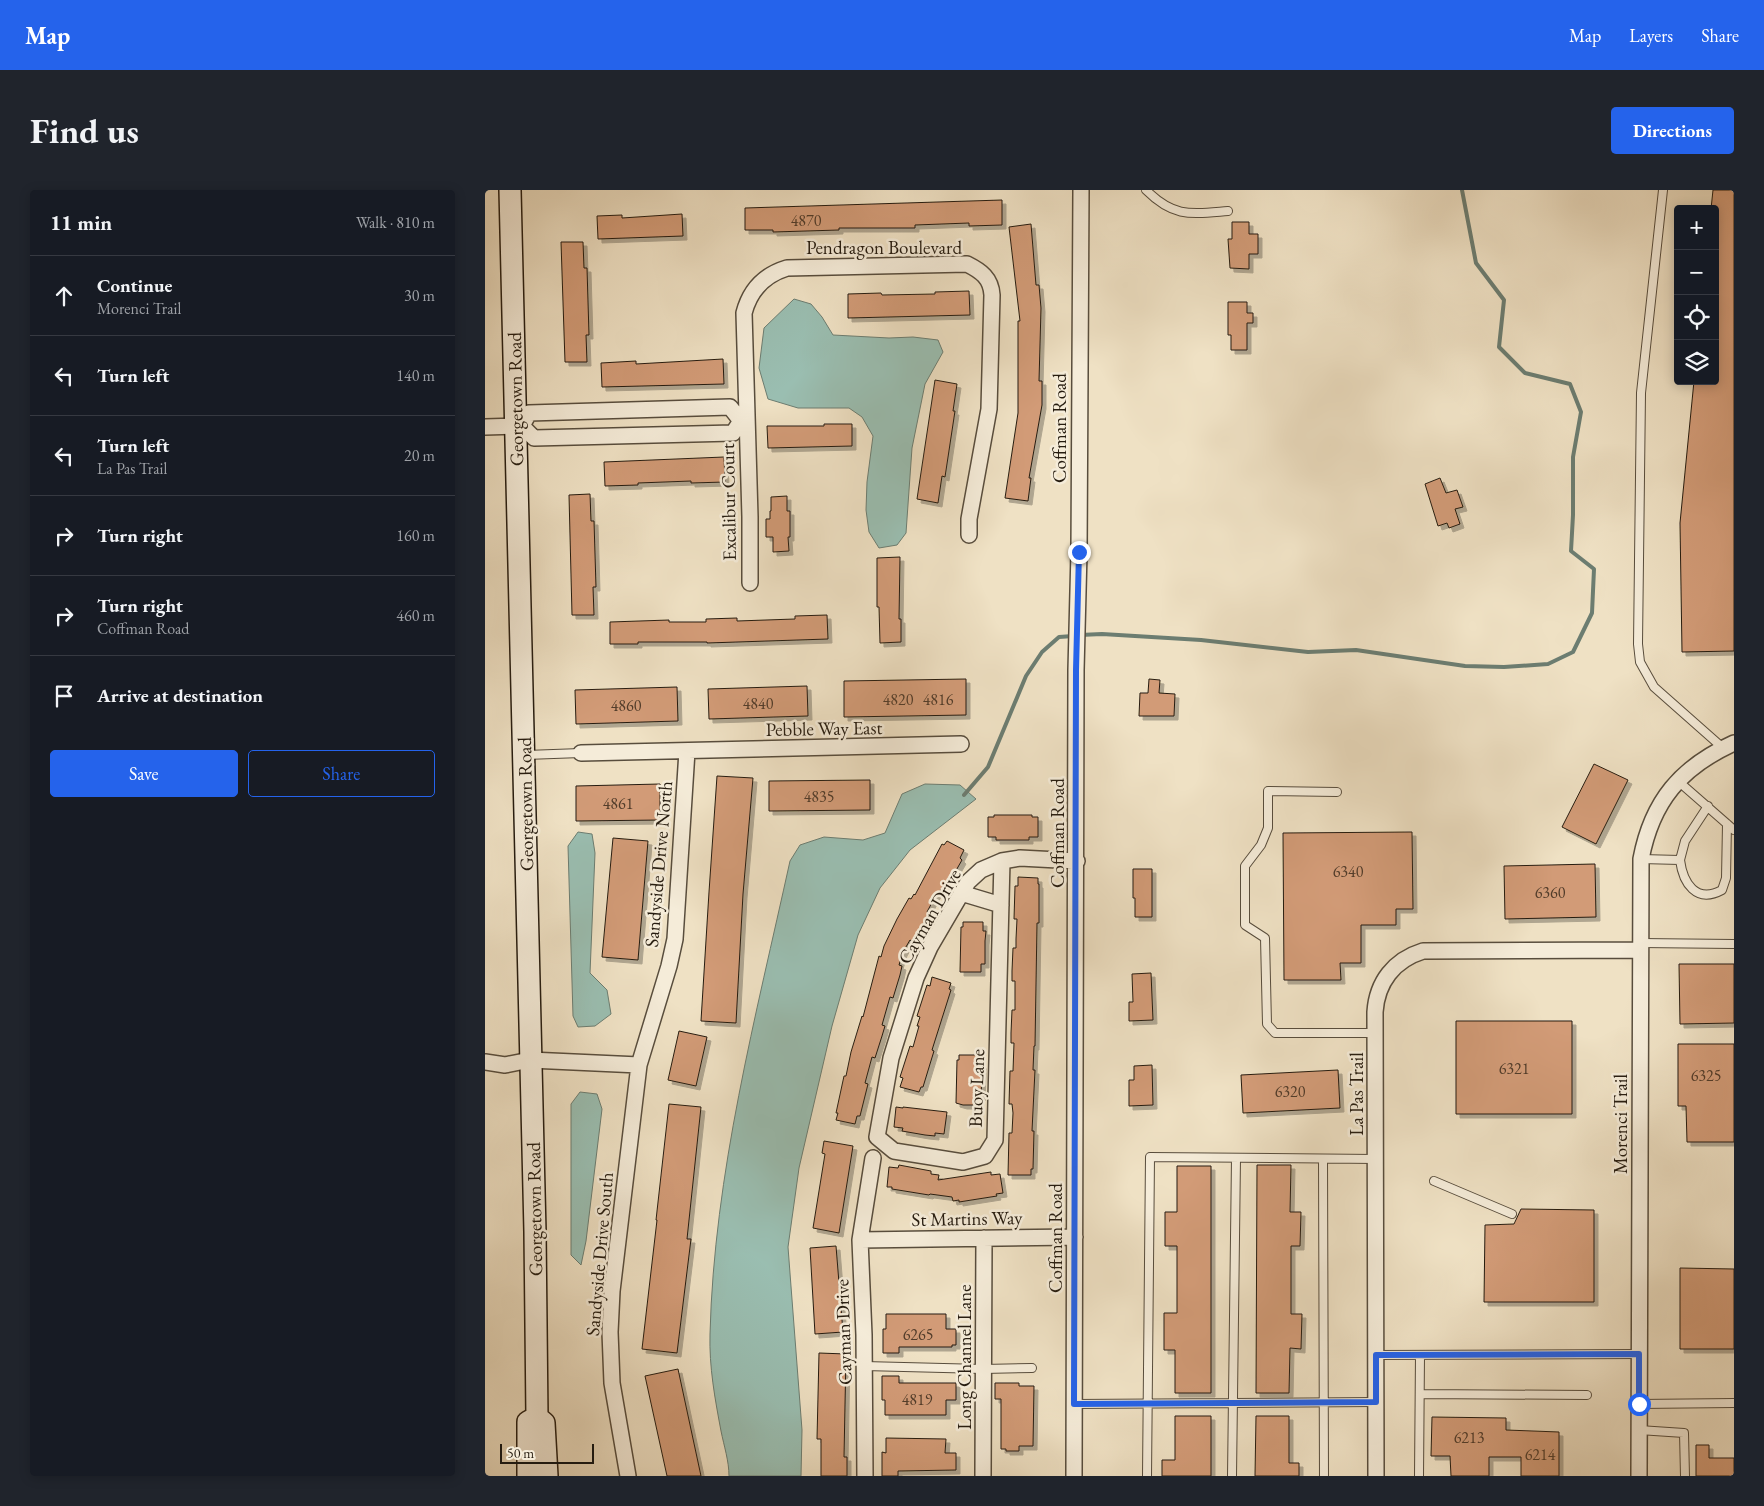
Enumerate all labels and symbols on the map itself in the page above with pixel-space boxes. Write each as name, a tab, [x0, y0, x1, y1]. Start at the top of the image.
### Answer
house number: 4870	[791, 210, 822, 231]
street label: Pendragon Boulevard	[806, 235, 962, 260]
street label: Georgetown Road	[502, 331, 529, 466]
street label: Coffman Road	[1047, 373, 1072, 483]
street label: Excalibur Court	[715, 443, 742, 561]
route end	[1068, 541, 1091, 564]
house number: 4820	[883, 689, 914, 710]
house number: 4816	[923, 689, 954, 710]
house number: 4840	[743, 693, 774, 714]
house number: 4860	[611, 695, 642, 716]
street label: Pebble Way East	[765, 715, 883, 742]
street label: Georgetown Road	[512, 736, 539, 871]
street label: Coffman Road	[1045, 778, 1070, 888]
street label: Sandyside Drive North	[639, 780, 678, 948]
house number: 4835	[804, 786, 834, 807]
house number: 4861	[603, 793, 633, 814]
house number: 6340	[1333, 861, 1364, 882]
street label: Cayman Drive	[892, 864, 967, 968]
house number: 6360	[1535, 882, 1566, 903]
street label: Buoy Lane	[963, 1048, 990, 1128]
street label: La Pas Trail	[1344, 1052, 1369, 1136]
house number: 6321	[1499, 1058, 1529, 1079]
house number: 6325	[1691, 1065, 1721, 1086]
street label: Morenci Trail	[1608, 1074, 1633, 1174]
house number: 6320	[1275, 1081, 1306, 1102]
street label: Georgetown Road	[521, 1141, 548, 1276]
street label: Sandyside Drive South	[580, 1171, 619, 1337]
street label: Coffman Road	[1043, 1183, 1068, 1293]
street label: St Martins Way	[911, 1205, 1023, 1232]
street label: Cayman Drive	[829, 1279, 858, 1385]
street label: Long Channel Lane	[952, 1284, 977, 1430]
house number: 6265	[903, 1324, 933, 1345]
house number: 4819	[902, 1389, 933, 1410]
route start	[1628, 1393, 1651, 1416]
house number: 6213	[1454, 1427, 1485, 1448]
scale bar	[500, 1441, 594, 1464]
house number: 6214	[1525, 1444, 1556, 1465]

